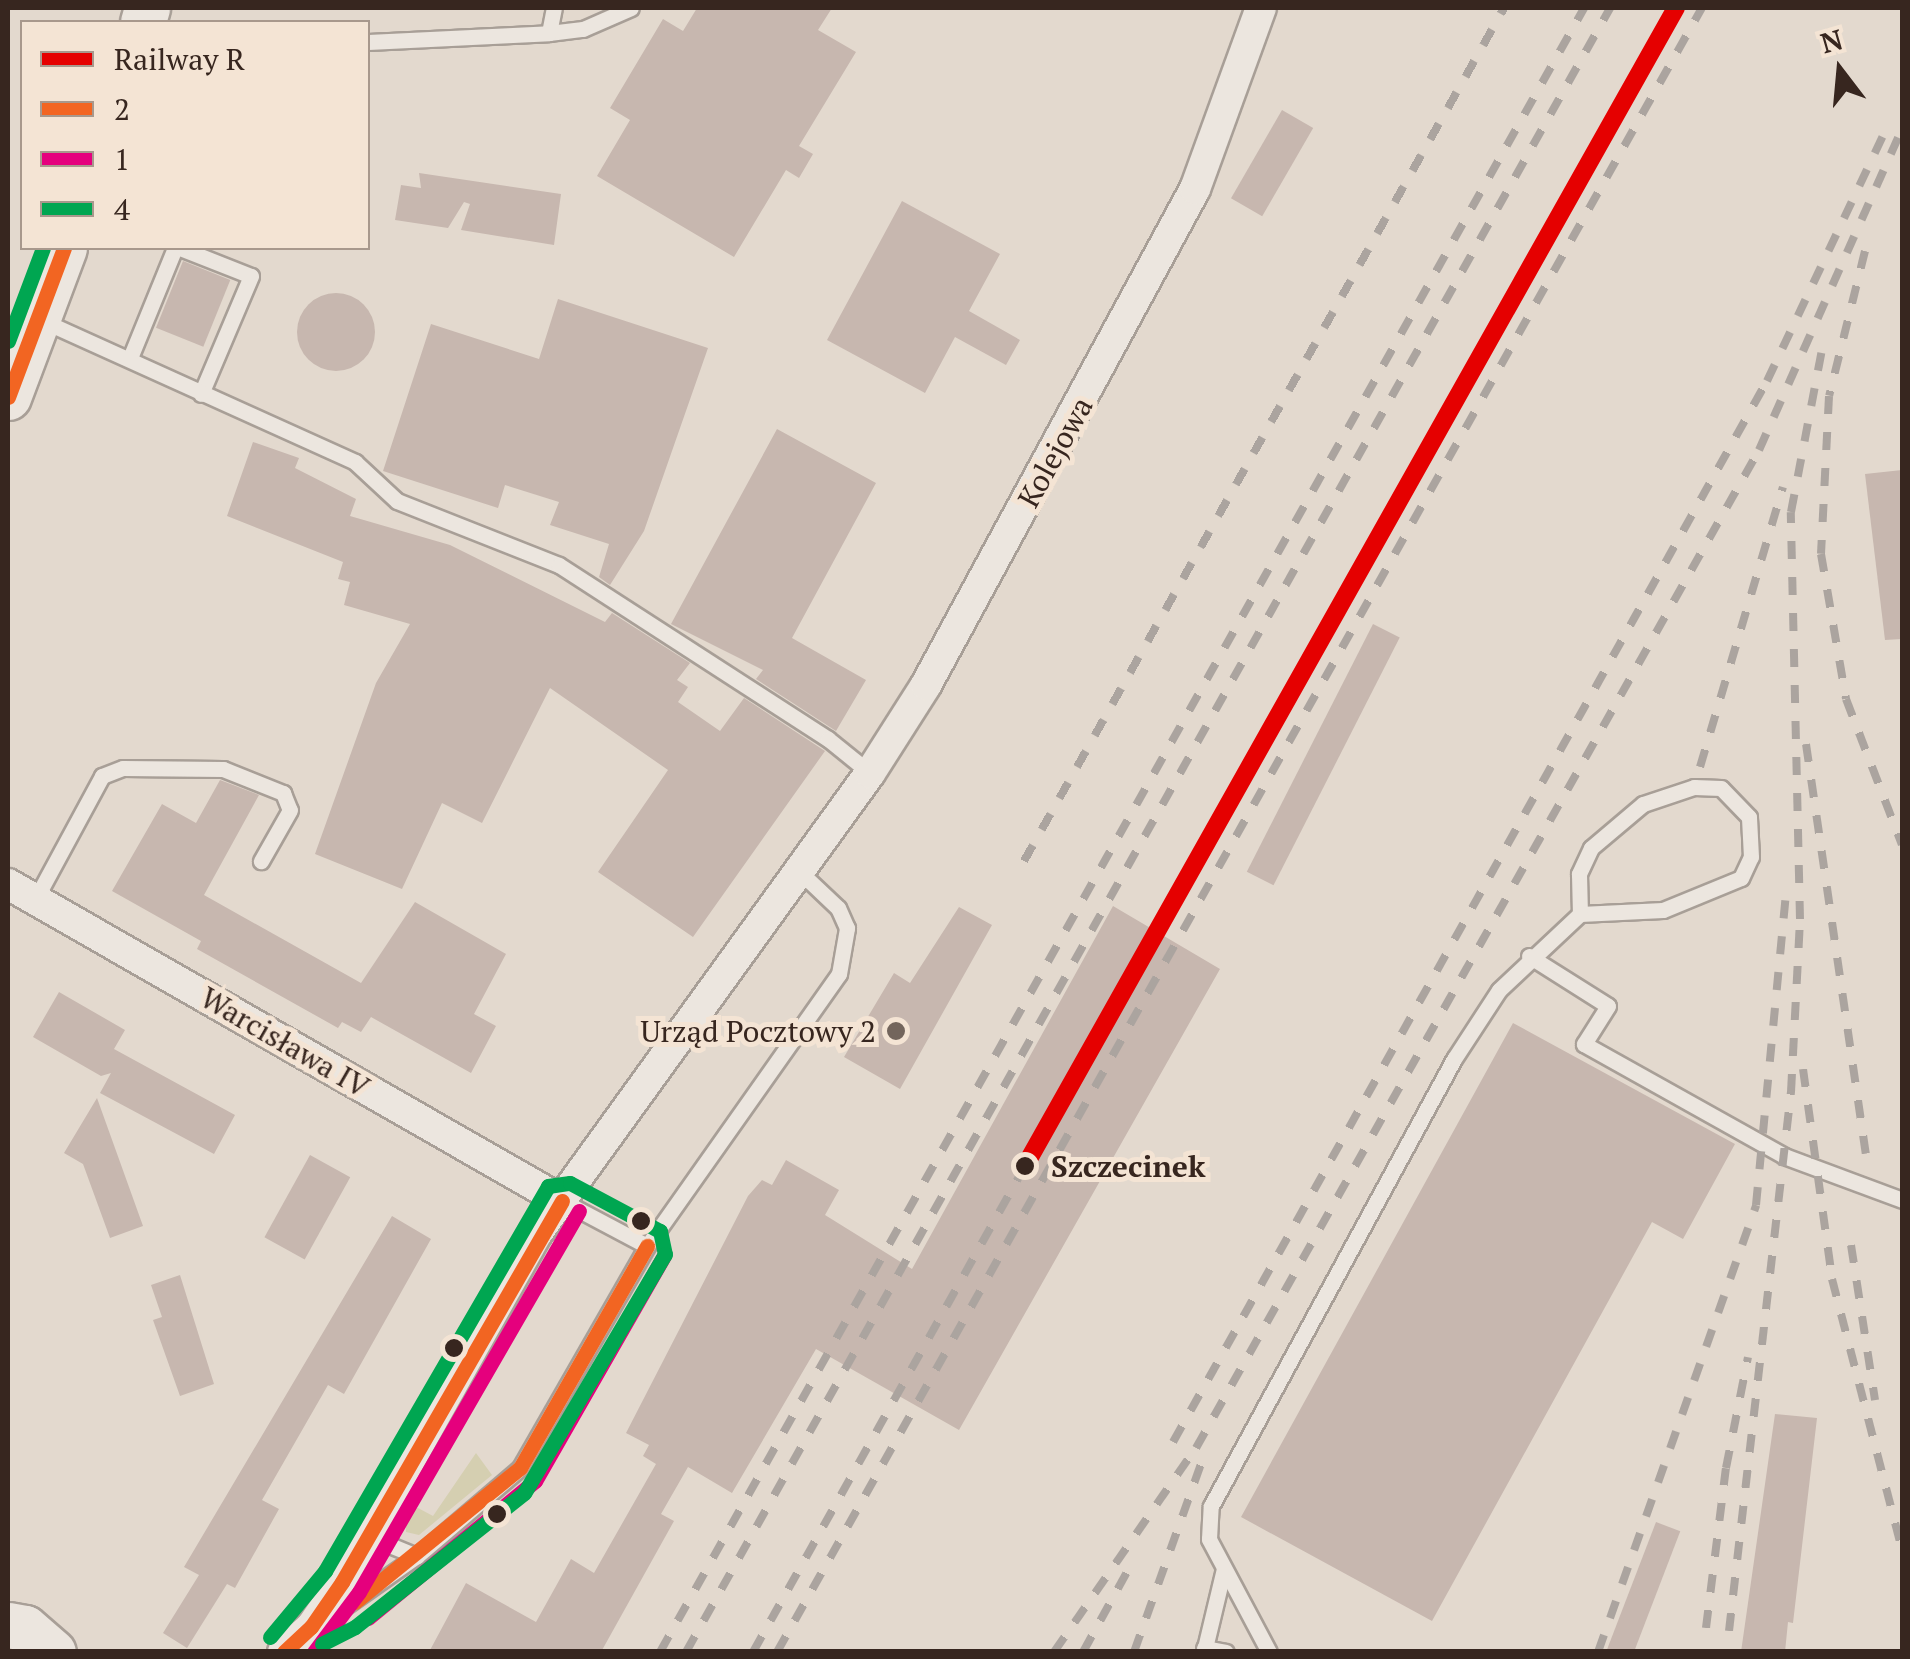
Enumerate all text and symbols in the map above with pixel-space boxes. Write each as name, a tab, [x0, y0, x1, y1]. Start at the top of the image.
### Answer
legend	[20, 20, 370, 250]
north arrow	[1790, 20, 1890, 120]
text: N	[1816, 20, 1847, 61]
text: Railway R	[114, 39, 245, 79]
text: 2	[114, 89, 130, 129]
text: 1	[114, 139, 130, 179]
text: 4	[114, 189, 130, 229]
street label: Kolejowa	[1010, 391, 1100, 513]
street label: Warcisława IV	[194, 979, 376, 1105]
place label: Urząd Pocztowy 2	[640, 1013, 876, 1049]
marker: Urząd Pocztowy 2	[885, 1020, 907, 1042]
place label: Szczecinek	[1051, 1148, 1205, 1184]
marker: Szczecinek	[1008, 1149, 1042, 1183]
unlabelled marker	[631, 1211, 651, 1231]
unlabelled marker	[444, 1338, 464, 1358]
unlabelled marker	[487, 1504, 507, 1524]

